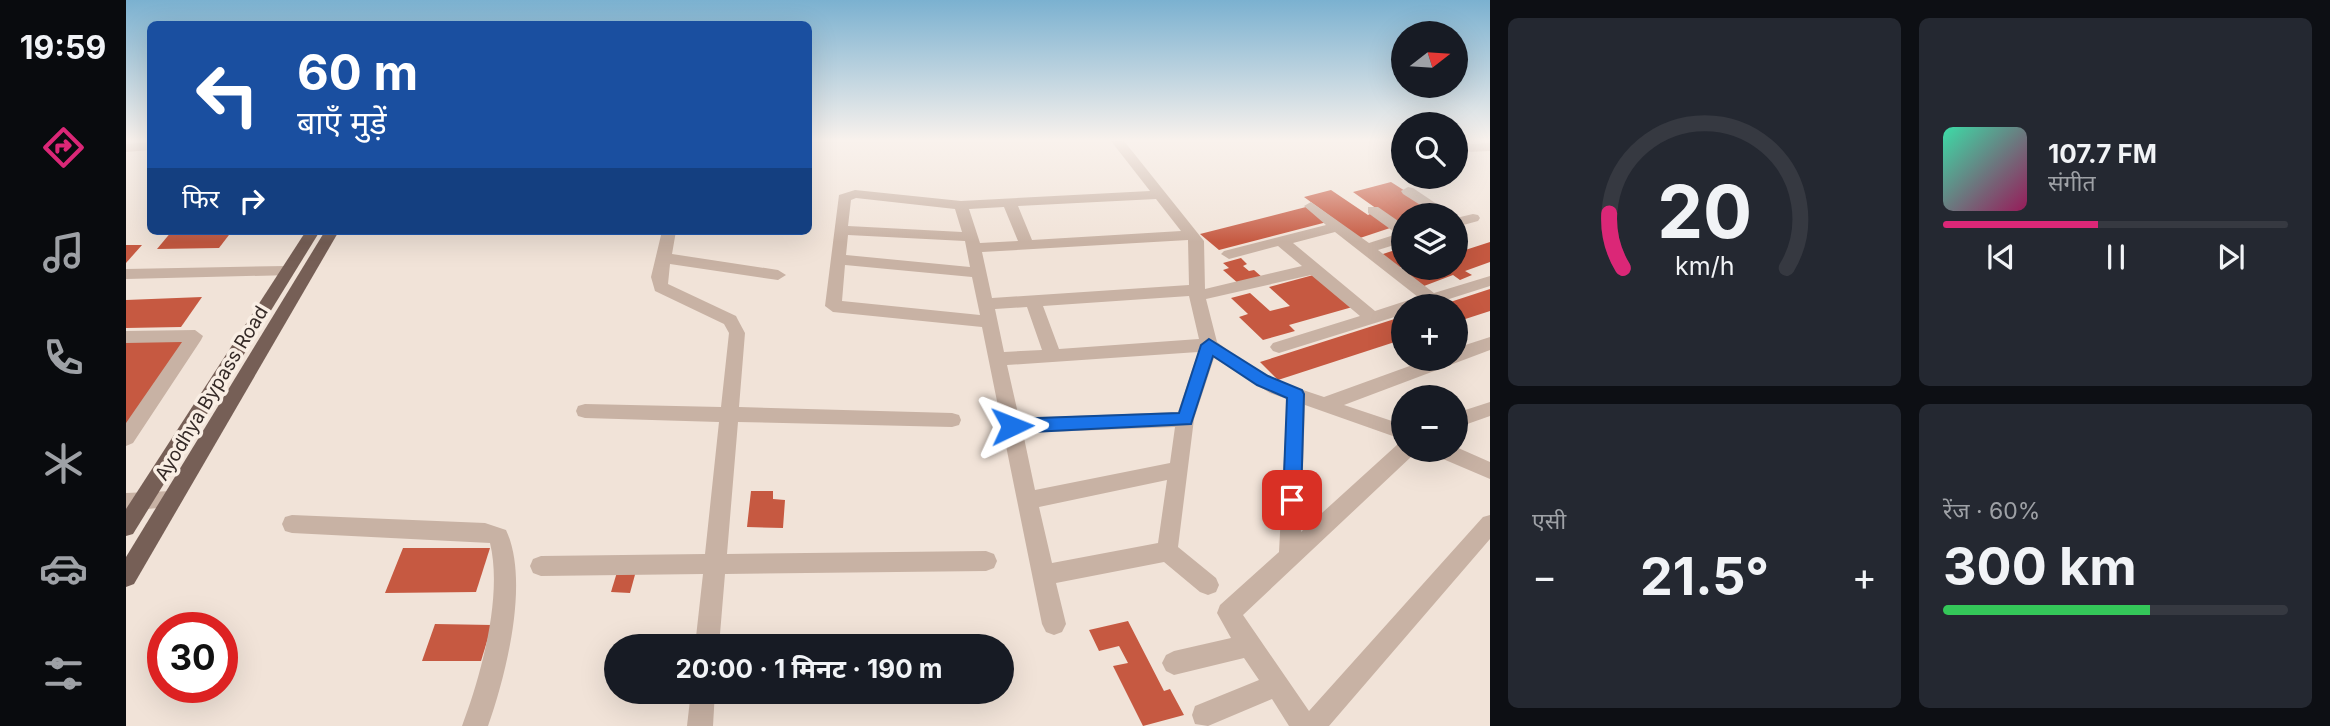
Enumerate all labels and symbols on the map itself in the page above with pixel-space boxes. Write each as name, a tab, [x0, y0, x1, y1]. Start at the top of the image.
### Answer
north arrow	[1391, 21, 1468, 98]
street label: Ayodhya Bypass Road	[150, 302, 273, 485]
position arrow	[975, 389, 1049, 463]
pin	[1262, 470, 1322, 530]
speed limit sign: 30	[147, 612, 238, 703]

